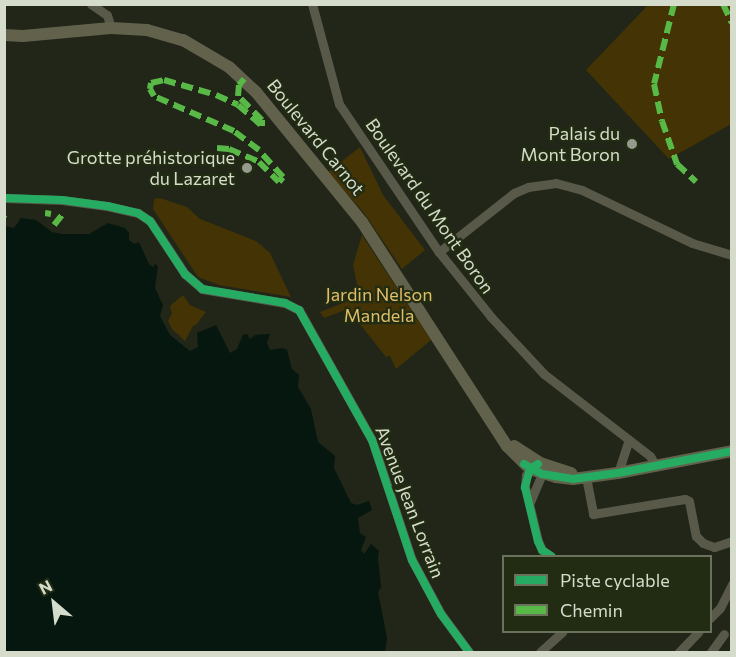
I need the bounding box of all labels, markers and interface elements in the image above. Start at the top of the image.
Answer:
street label: Boulevard Carnot [263,75,369,199]
street label: Boulevard du Mont Boron [361,114,499,298]
place label: Palais du Mont Boron [521,123,620,166]
marker: Palais du Mont Boron [625,137,639,151]
place label: Grotte préhistorique du Lazaret [67,147,235,190]
marker: Grotte préhistorique du Lazaret [240,161,254,175]
park label: Jardin Nelson Mandela [325,284,433,326]
street label: Avenue Jean Lorrain [371,423,449,581]
legend [502,555,712,633]
text: Piste cyclable [560,569,670,591]
north arrow [24,573,84,633]
text: N [36,575,55,598]
text: Chemin [560,599,623,621]

